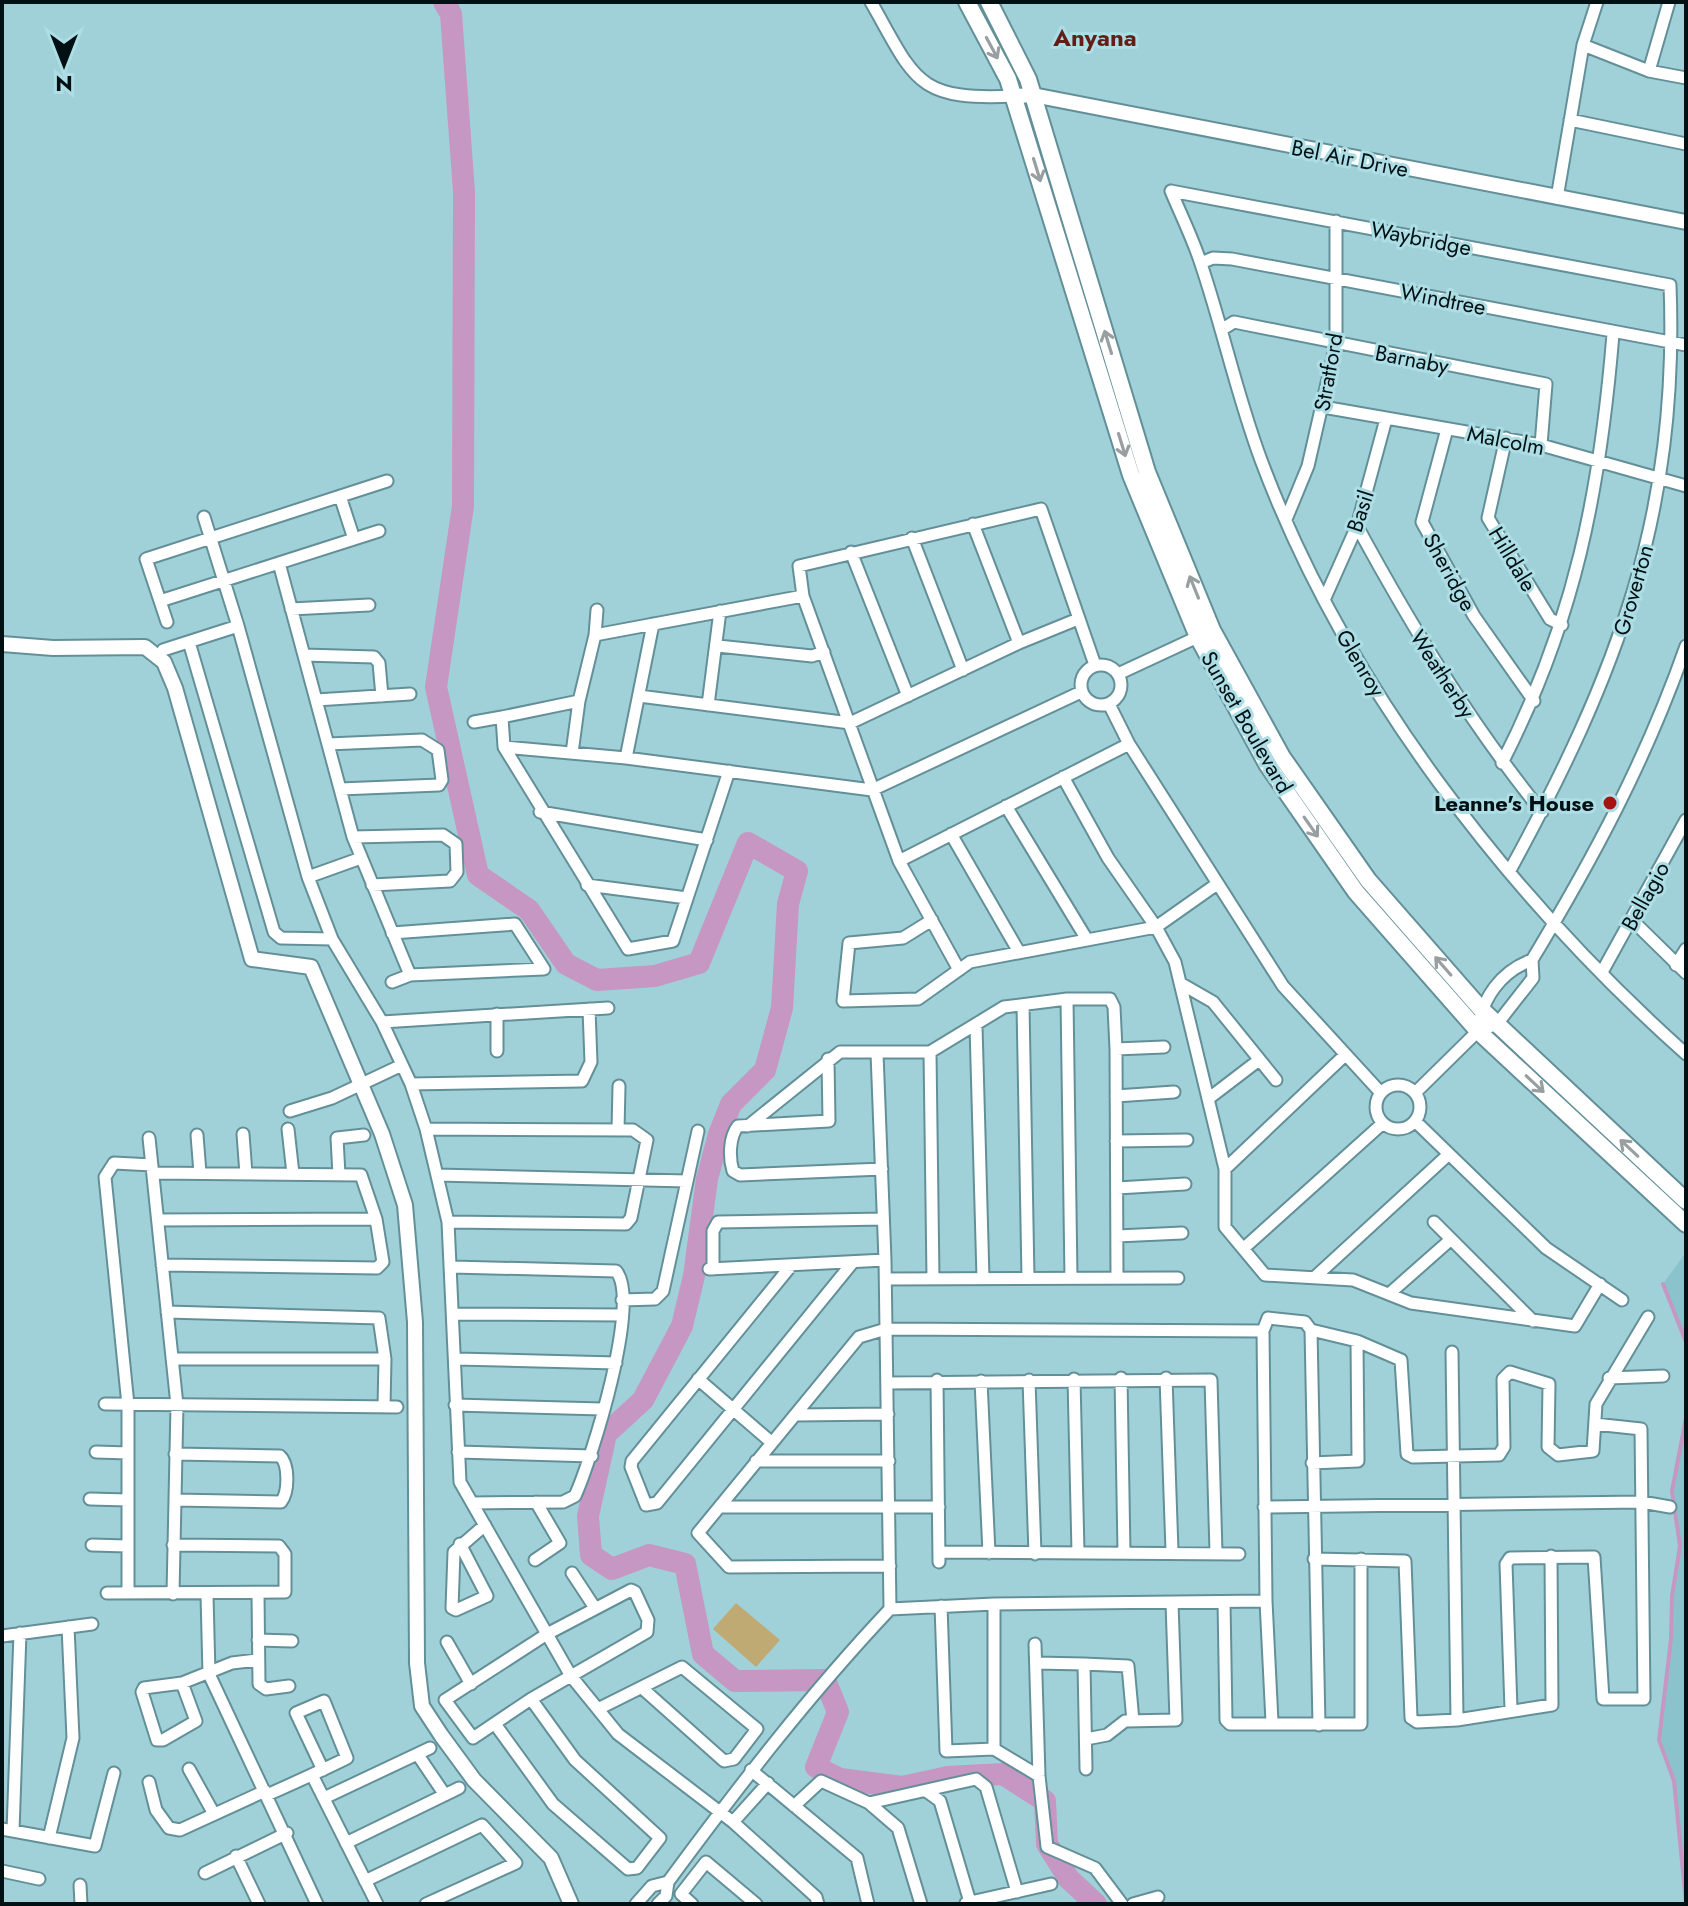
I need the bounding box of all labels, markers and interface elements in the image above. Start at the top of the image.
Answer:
district label: Anyana [1052,20,1137,55]
north arrow [24,24,104,104]
one-way arrow [985,36,1000,60]
text: N [55,68,73,100]
street label: Bel Air Drive [1289,131,1411,185]
one-way arrow [1030,157,1045,183]
street label: Waybridge [1368,213,1474,263]
street label: Windtree [1397,275,1489,323]
one-way arrow [1100,329,1115,355]
street label: Stratford [1305,330,1351,414]
street label: Barnaby [1372,336,1452,382]
street label: Malcolm [1465,417,1547,463]
one-way arrow [1115,432,1130,458]
street label: Basil [1338,486,1382,536]
street label: Hilldale [1481,520,1545,598]
street label: Sheridge [1415,527,1485,617]
street label: Groverton [1605,541,1661,639]
one-way arrow [1186,575,1200,600]
street label: Glenroy [1328,623,1394,703]
street label: Weatherby [1402,624,1484,725]
street label: Sunset Boulevard [1193,645,1301,799]
place label: Leanne's House [1434,787,1594,819]
marker: Leanne's House [1601,794,1619,812]
one-way arrow [1303,816,1319,838]
street label: Bellagio [1613,856,1677,936]
one-way arrow [1434,956,1452,977]
one-way arrow [1525,1075,1545,1094]
one-way arrow [1619,1138,1639,1157]

